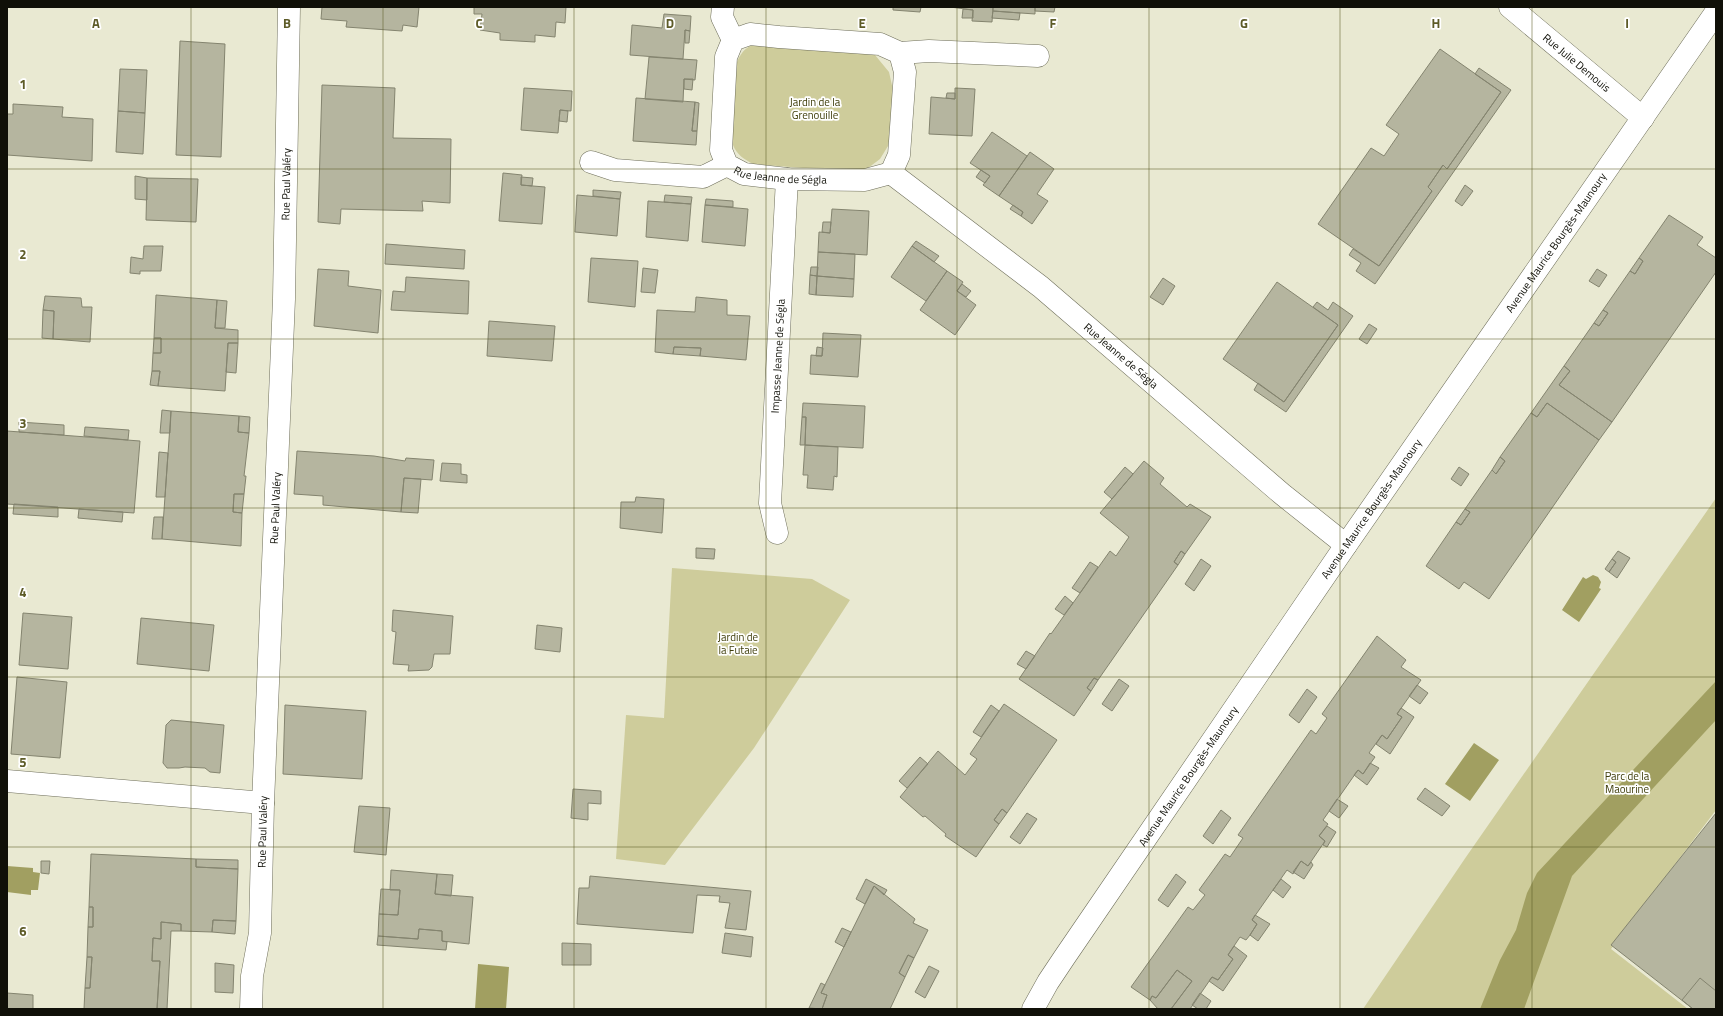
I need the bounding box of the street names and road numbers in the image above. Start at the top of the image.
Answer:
street label: Rue Julie Demouis [1540,30,1614,96]
street label: Rue Paul Valéry [277,147,295,220]
street label: Rue Jeanne de Ségla [731,162,827,188]
street label: Avenue Maurice Bourgès-Maunoury [1502,169,1611,316]
street label: Impasse Jeanne de Ségla [767,298,789,414]
street label: Rue Jeanne de Ségla [1080,319,1162,393]
street label: Avenue Maurice Bourgès-Maunoury [1317,435,1426,582]
street label: Rue Paul Valéry [266,471,285,544]
street label: Avenue Maurice Bourgès-Maunoury [1135,702,1242,850]
street label: Rue Paul Valéry [254,795,271,868]

